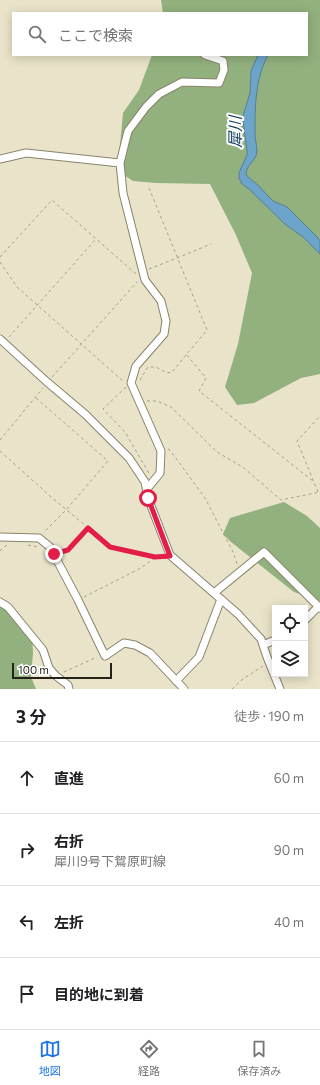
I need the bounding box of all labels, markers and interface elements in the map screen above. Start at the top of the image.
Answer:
search box [12,12,308,56]
icon: search [26,23,48,45]
text: ここで検索 [58,26,133,44]
water label: 犀川 [225,114,244,148]
route start [139,489,157,507]
route end [45,545,63,563]
map controls [272,605,308,677]
button: locate [272,605,308,641]
button: layers [272,641,308,677]
scale bar [12,661,112,680]
text: 100 m [18,663,49,676]
text: 3 分 [16,706,46,727]
text: 徒歩 · 190 m [234,708,304,724]
icon: ahead [16,767,38,789]
text: 直進 [54,769,84,787]
text: 60 m [274,770,304,786]
text: 右折 [54,832,84,850]
icon: right [16,839,38,861]
text: 90 m [274,842,304,858]
text: 犀川9号下鴛原町線 [54,853,166,869]
icon: left [16,911,38,933]
text: 左折 [54,913,84,931]
text: 40 m [274,914,304,930]
icon: arrive [16,983,38,1005]
text: 目的地に到着 [54,985,144,1003]
tab: 地図 [39,1038,61,1078]
tab: 経路 [138,1038,160,1078]
tab: 保存済み [237,1038,281,1078]

